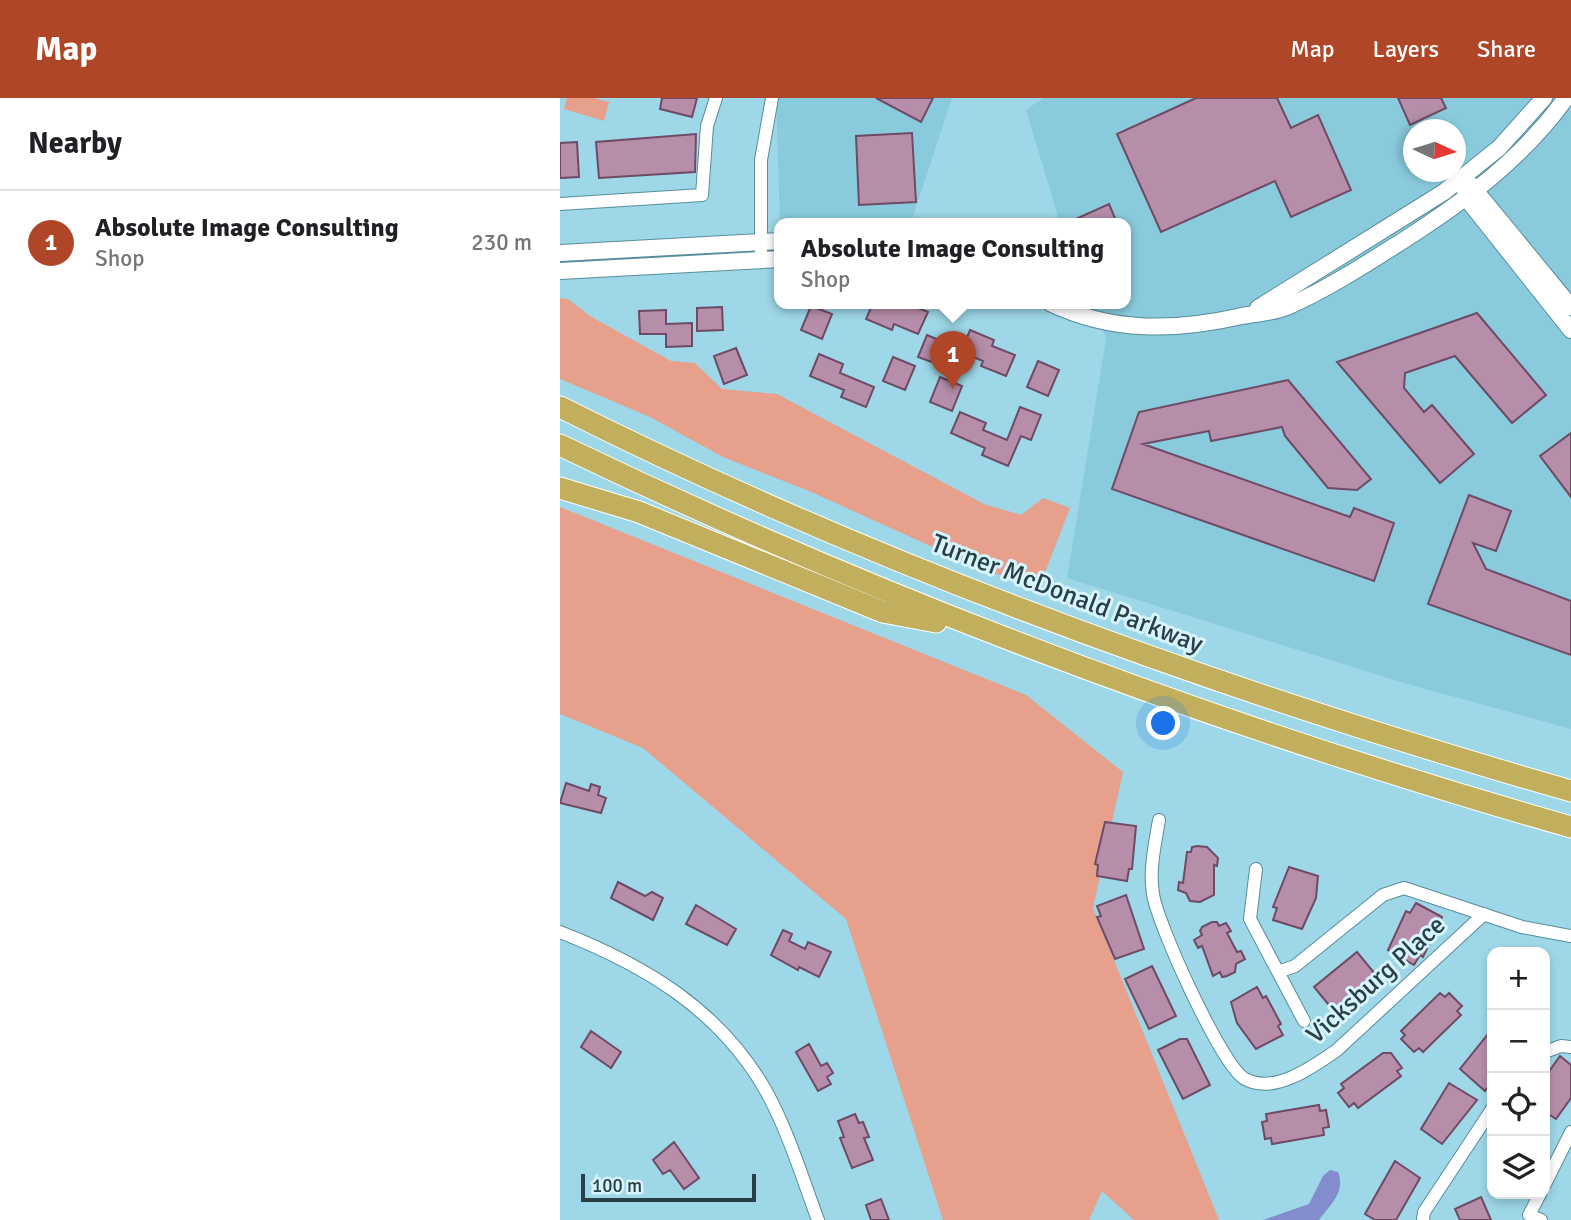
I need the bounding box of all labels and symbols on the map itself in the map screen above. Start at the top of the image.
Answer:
north arrow [1403,119,1466,182]
pin: 1 [930,331,976,389]
street label: Turner McDonald Parkway [927,527,1207,661]
your location [1146,706,1180,740]
street label: Vicksburg Place [1300,909,1452,1051]
scale bar [581,1171,756,1203]

